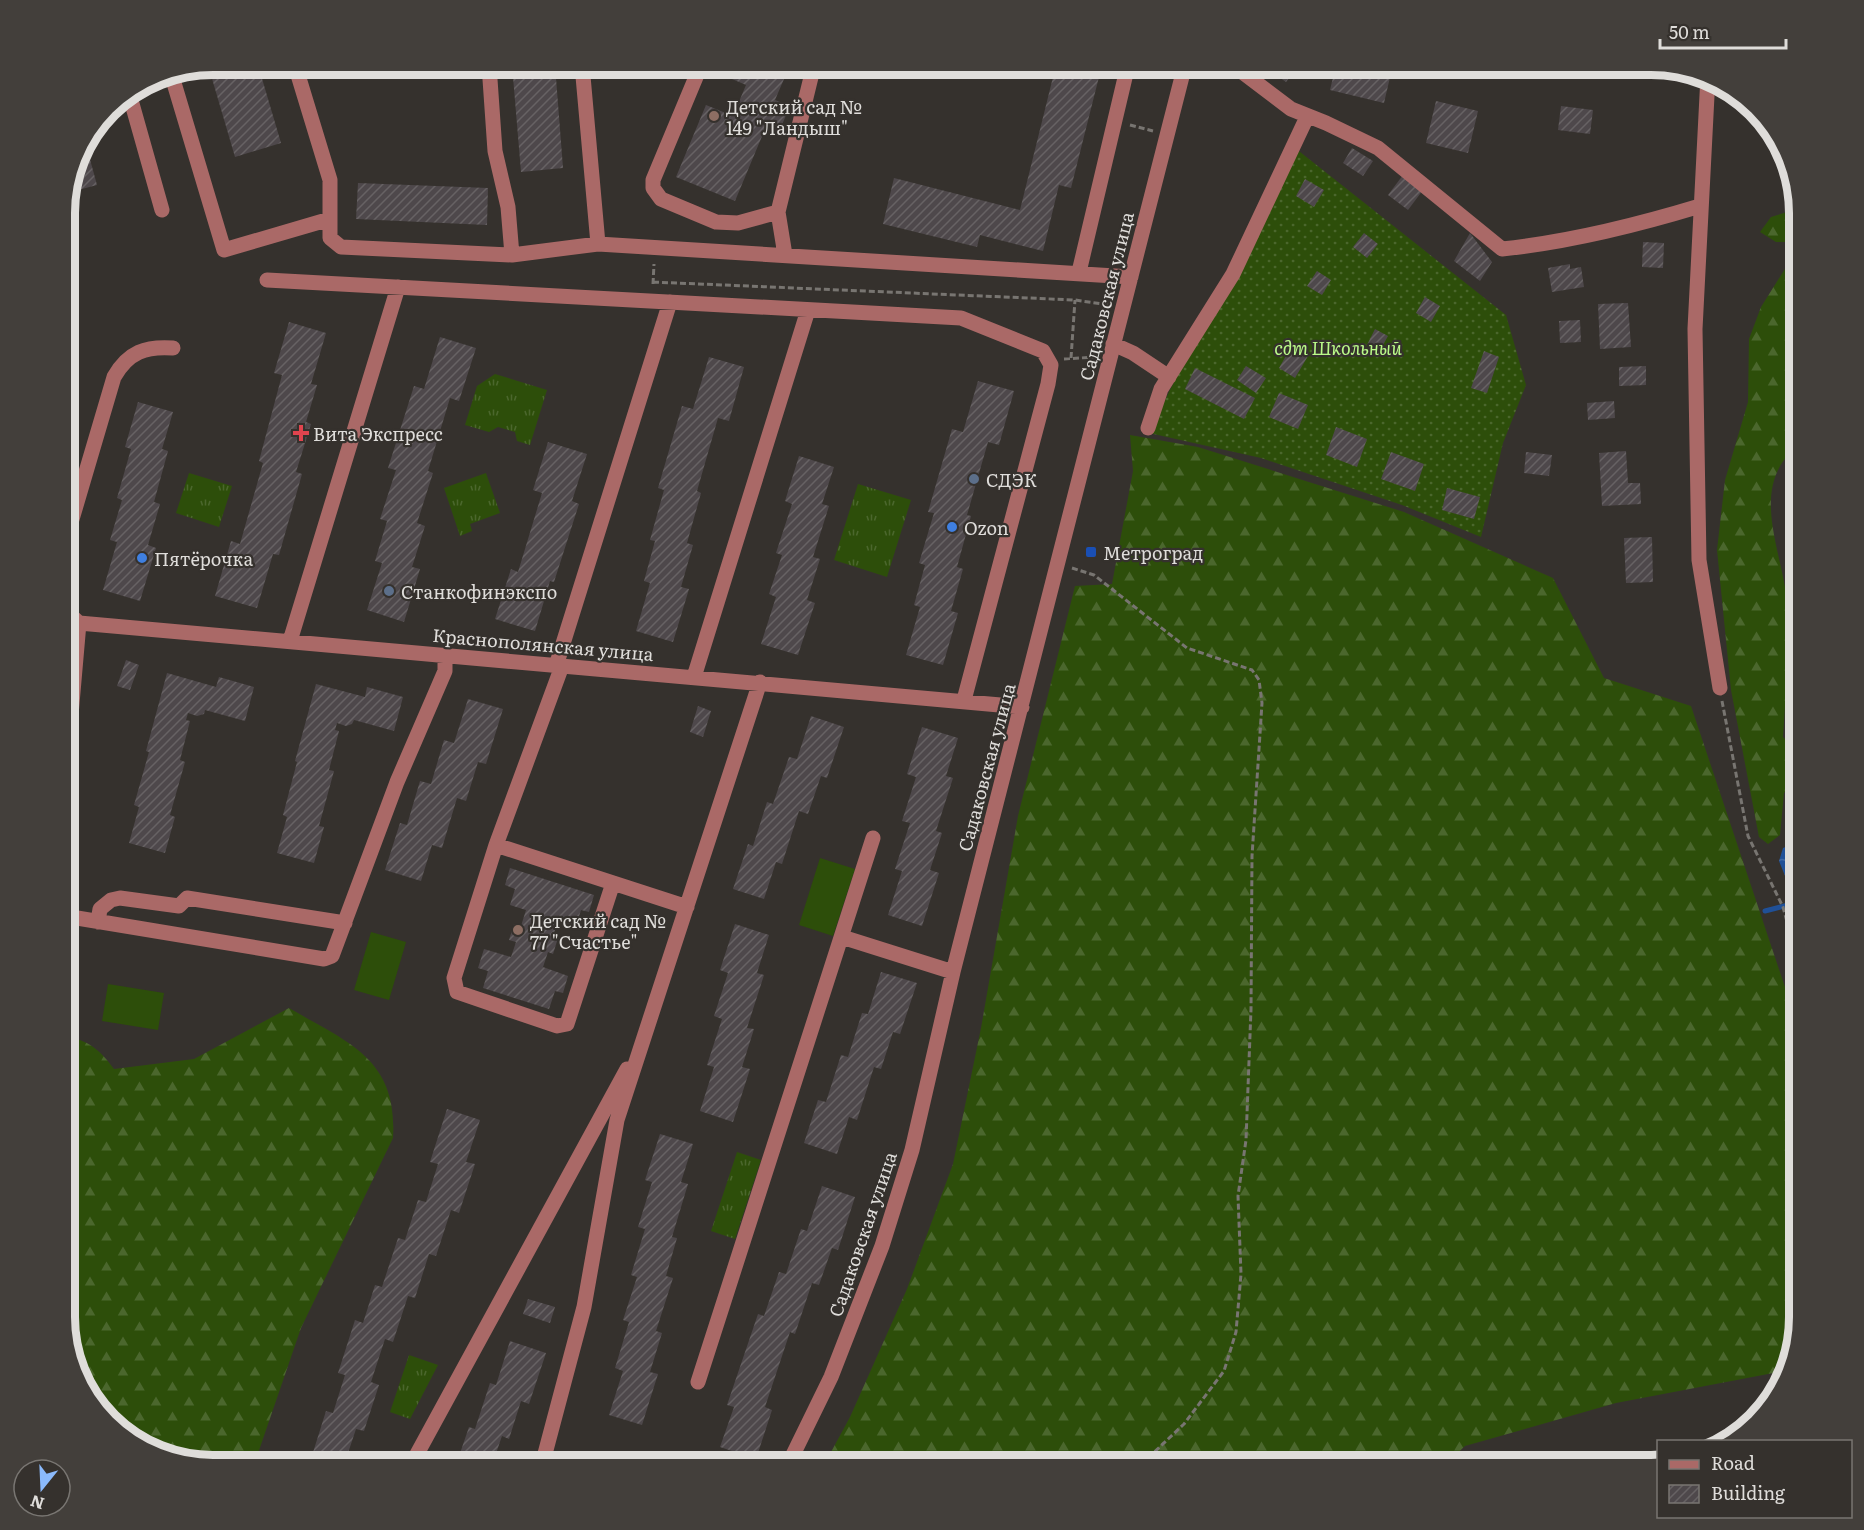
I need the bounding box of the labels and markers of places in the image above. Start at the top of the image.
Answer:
place label: Детский сад № 149 "Ландыш" [726,93,862,141]
marker: Детский сад № 149 "Ландыш" [707,109,721,123]
place label: Вита Экспресс [313,420,443,447]
marker: Вита Экспресс [294,426,308,440]
place label: СДЭК [986,466,1037,493]
marker: СДЭК [967,472,981,486]
place label: Ozon [964,514,1009,541]
marker: Ozon [945,520,959,534]
place label: Метроград [1103,539,1203,566]
place label: Пятёрочка [154,545,253,572]
marker: Метроград [1084,545,1098,559]
marker: Пятёрочка [135,551,149,565]
place label: Станкофинэкспо [401,578,557,605]
marker: Станкофинэкспо [382,584,396,598]
place label: Детский сад № 77 "Счастье" [530,907,666,955]
marker: Детский сад № 77 "Счастье" [511,923,525,937]

